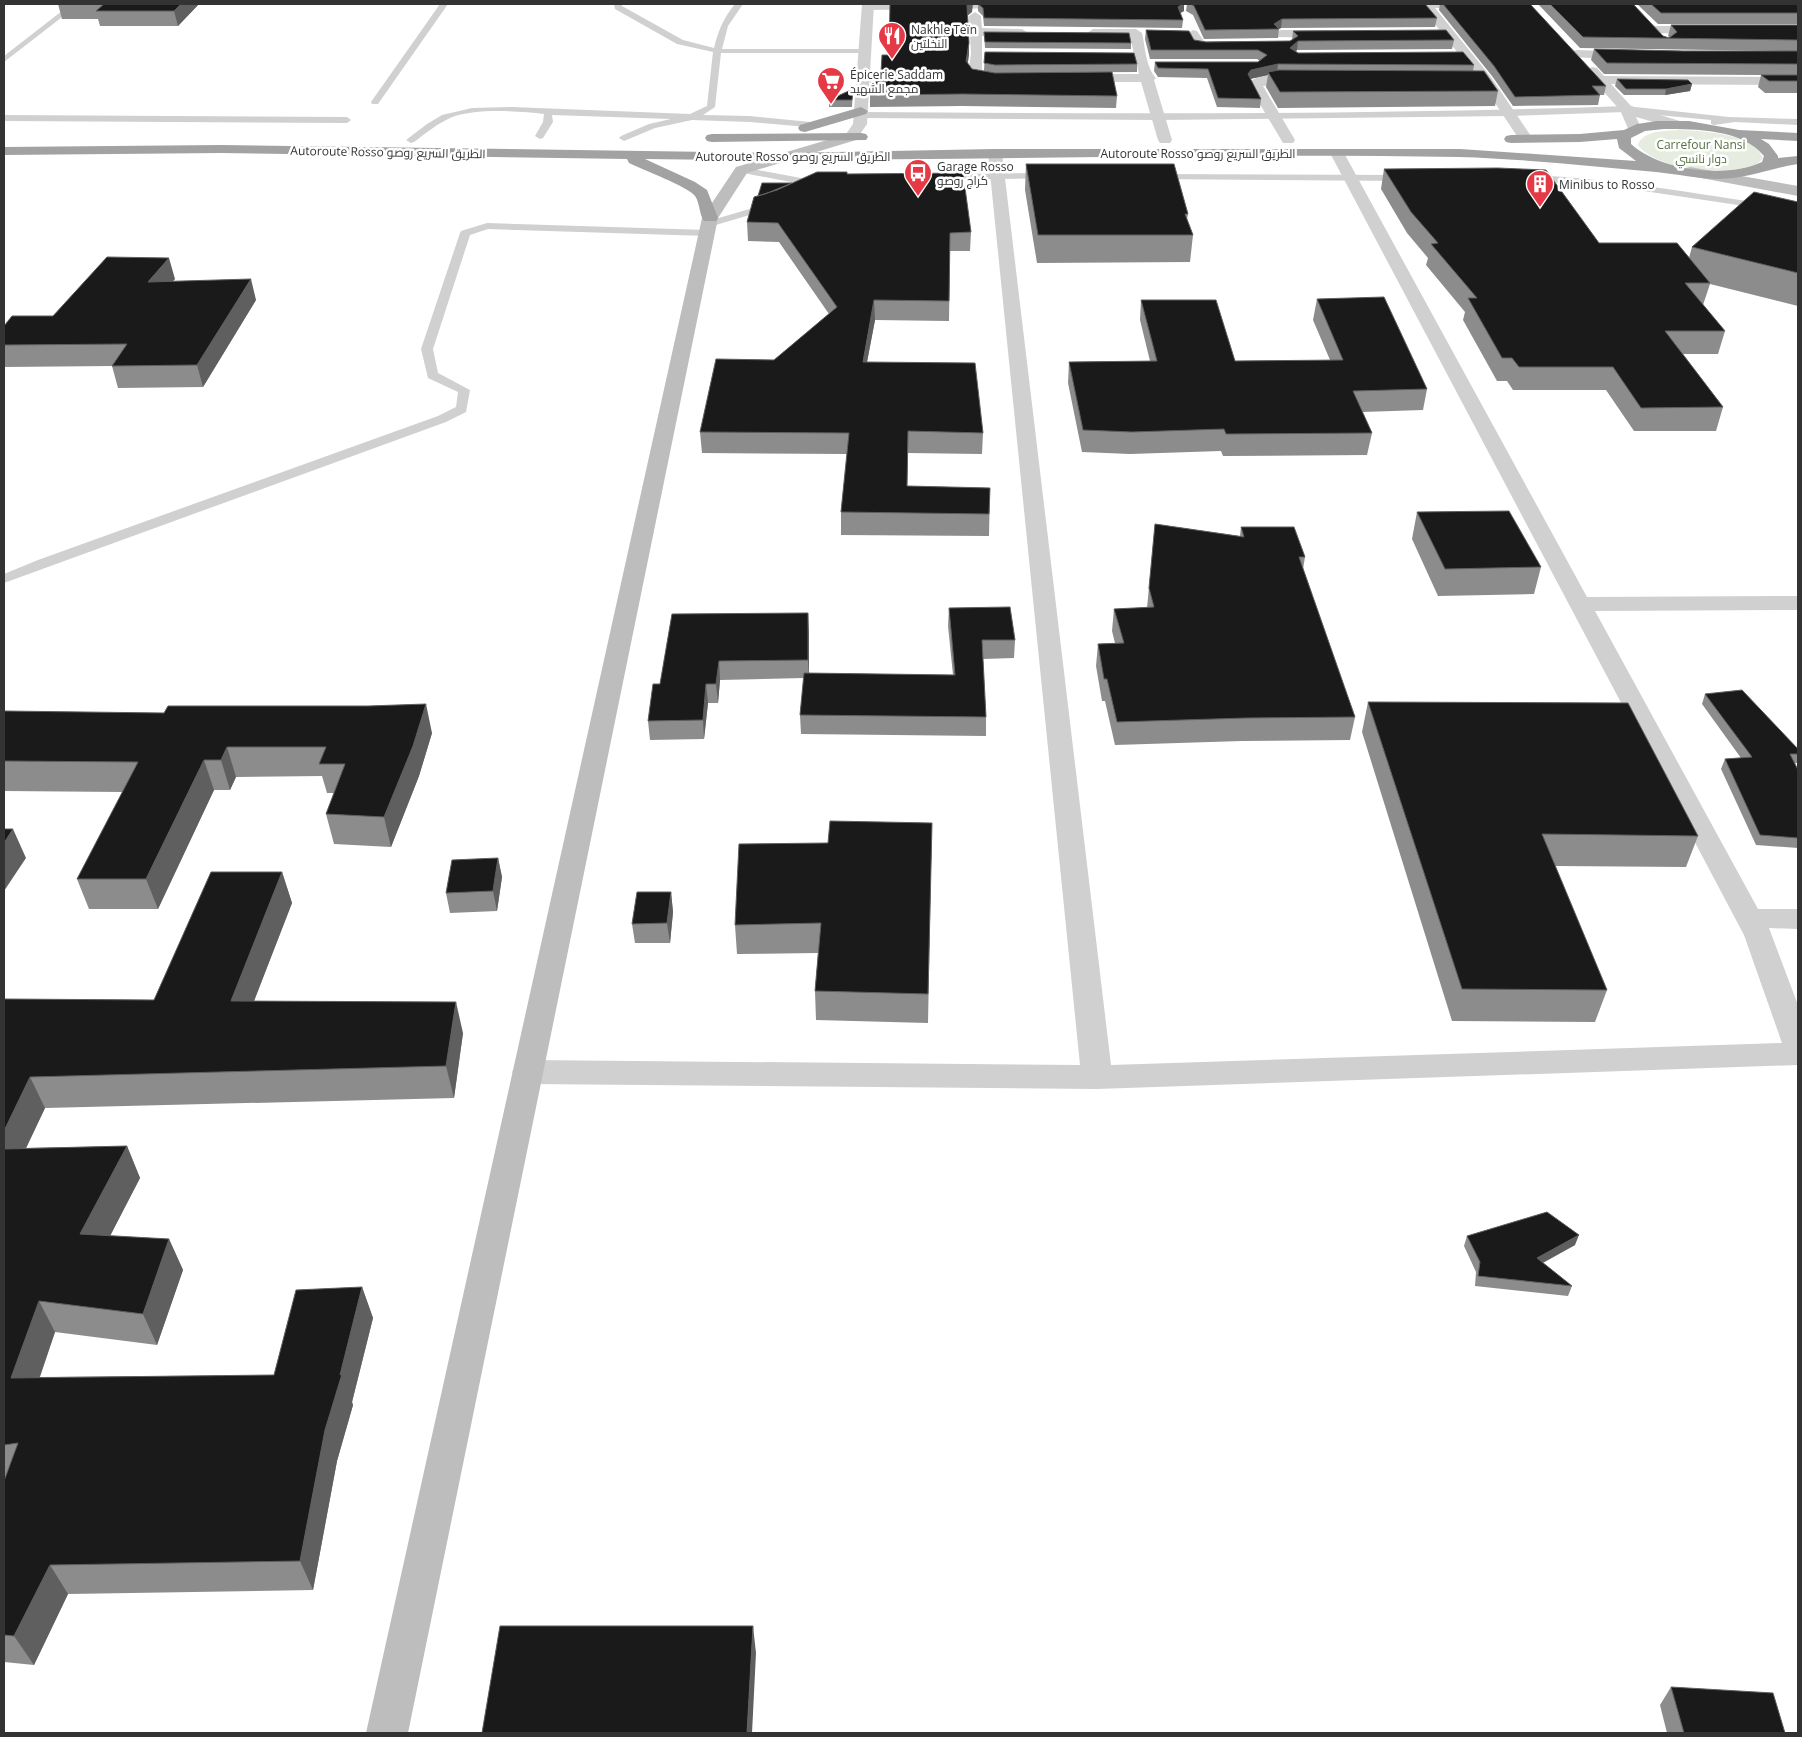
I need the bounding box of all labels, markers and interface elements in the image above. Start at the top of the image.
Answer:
restaurant icon: Nakhle Teïn النخلتين [877,21,907,60]
place label: Nakhle Teïn النخلتين [911,21,977,52]
supermarket icon: Épicerie Saddam مجمع الشهيد [816,66,846,105]
place label: Épicerie Saddam مجمع الشهيد [850,66,943,97]
park label: Carrefour Nansi دوار نانسي [1656,136,1746,169]
street label: Autoroute Rosso الطريق السريع روصو [290,142,486,162]
street label: Autoroute Rosso الطريق السريع روصو [1100,145,1296,162]
street label: Autoroute Rosso الطريق السريع روصو [695,148,891,165]
bus stop icon: Garage Rosso كراج روصو [903,158,933,197]
place label: Garage Rosso كراج روصو [937,158,1014,189]
building icon: Minibus to Rosso [1525,169,1555,208]
place label: Minibus to Rosso [1559,176,1655,193]

